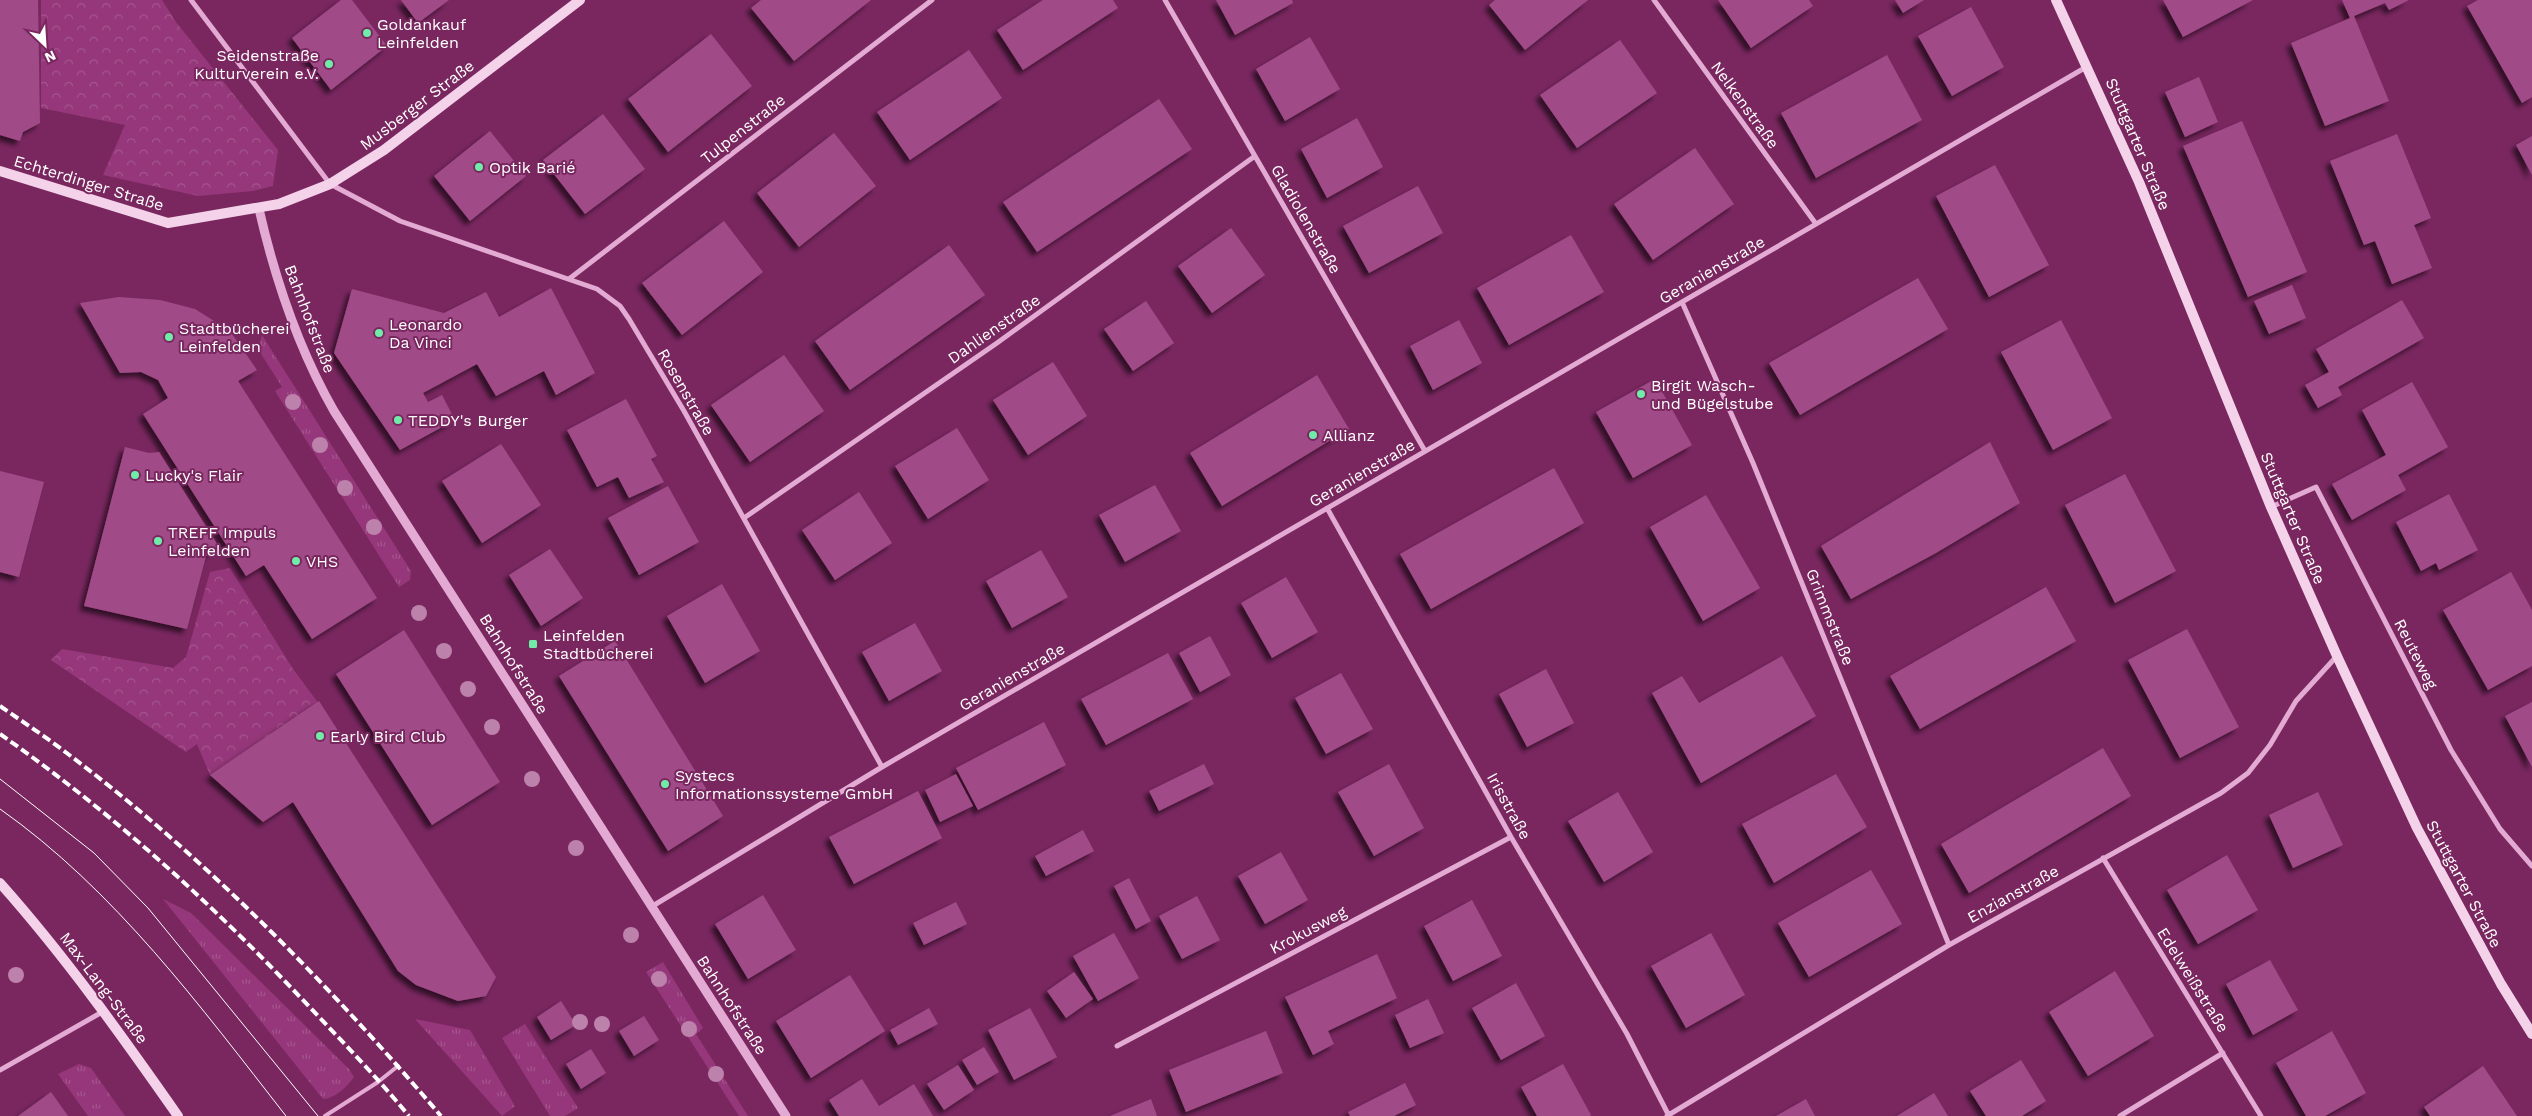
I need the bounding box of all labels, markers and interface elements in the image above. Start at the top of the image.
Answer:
place label: Goldankauf Leinfelden [377,15,467,52]
north arrow [20,20,70,70]
marker: Goldankauf Leinfelden [361,27,373,39]
place label: Seidenstraße Kulturverein e.V. [194,46,319,83]
text: N [42,47,59,66]
street label: Musberger Straße [356,56,478,154]
marker: Seidenstraße Kulturverein e.V. [323,58,335,70]
street label: Nelkenstraße [1707,58,1783,152]
street label: Stuttgarter Straße [2102,75,2174,213]
street label: Tulpenstraße [697,90,789,168]
street label: Echterdinger Straße [12,151,166,215]
place label: Optik Barié [489,158,575,177]
marker: Optik Barié [473,161,485,173]
street label: Gladiolenstraße [1267,161,1345,277]
street label: Geranienstraße [1656,232,1768,308]
street label: Bahnhofstraße [281,262,339,376]
street label: Dahlienstraße [944,290,1044,368]
place label: Leonardo Da Vinci [389,315,462,352]
place label: Stadtbücherei Leinfelden [179,319,290,356]
marker: Leonardo Da Vinci [373,327,385,339]
marker: Stadtbücherei Leinfelden [163,331,175,343]
street label: Rosenstraße [653,345,719,439]
place label: Birgit Wasch- und Bügelstube [1651,376,1774,413]
marker: Birgit Wasch- und Bügelstube [1635,388,1647,400]
place label: TEDDY's Burger [408,411,528,430]
marker: TEDDY's Burger [392,414,404,426]
place label: Allianz [1323,426,1375,445]
marker: Allianz [1307,429,1319,441]
street label: Geranienstraße [1306,435,1418,511]
street label: Stuttgarter Straße [2257,449,2329,587]
place label: Lucky's Flair [145,466,243,485]
marker: Lucky's Flair [129,469,141,481]
place label: TREFF Impuls Leinfelden [168,523,276,560]
marker: TREFF Impuls Leinfelden [152,535,164,547]
place label: VHS [306,552,338,571]
marker: VHS [290,555,302,567]
street label: Grimmstraße [1802,566,1858,668]
street label: Bahnhofstraße [476,610,552,718]
street label: Reuteweg [2390,616,2442,693]
place label: Leinfelden Stadtbücherei [543,626,654,663]
marker: Leinfelden Stadtbücherei [527,638,539,650]
street label: Geranienstraße [956,639,1068,715]
place label: Early Bird Club [330,727,446,746]
marker: Early Bird Club [314,730,326,742]
place label: Systecs Informationssysteme GmbH [675,766,893,803]
street label: Irisstraße [1483,769,1535,843]
marker: Systecs Informationssysteme GmbH [659,778,671,790]
street label: Stuttgarter Straße [2422,817,2506,951]
street label: Enzianstraße [1964,861,2062,927]
street label: Krokusweg [1266,902,1350,958]
street label: Edelweißstraße [2153,924,2233,1036]
street label: Max-Lang-Straße [56,928,152,1048]
street label: Bahnhofstraße [693,952,771,1058]

